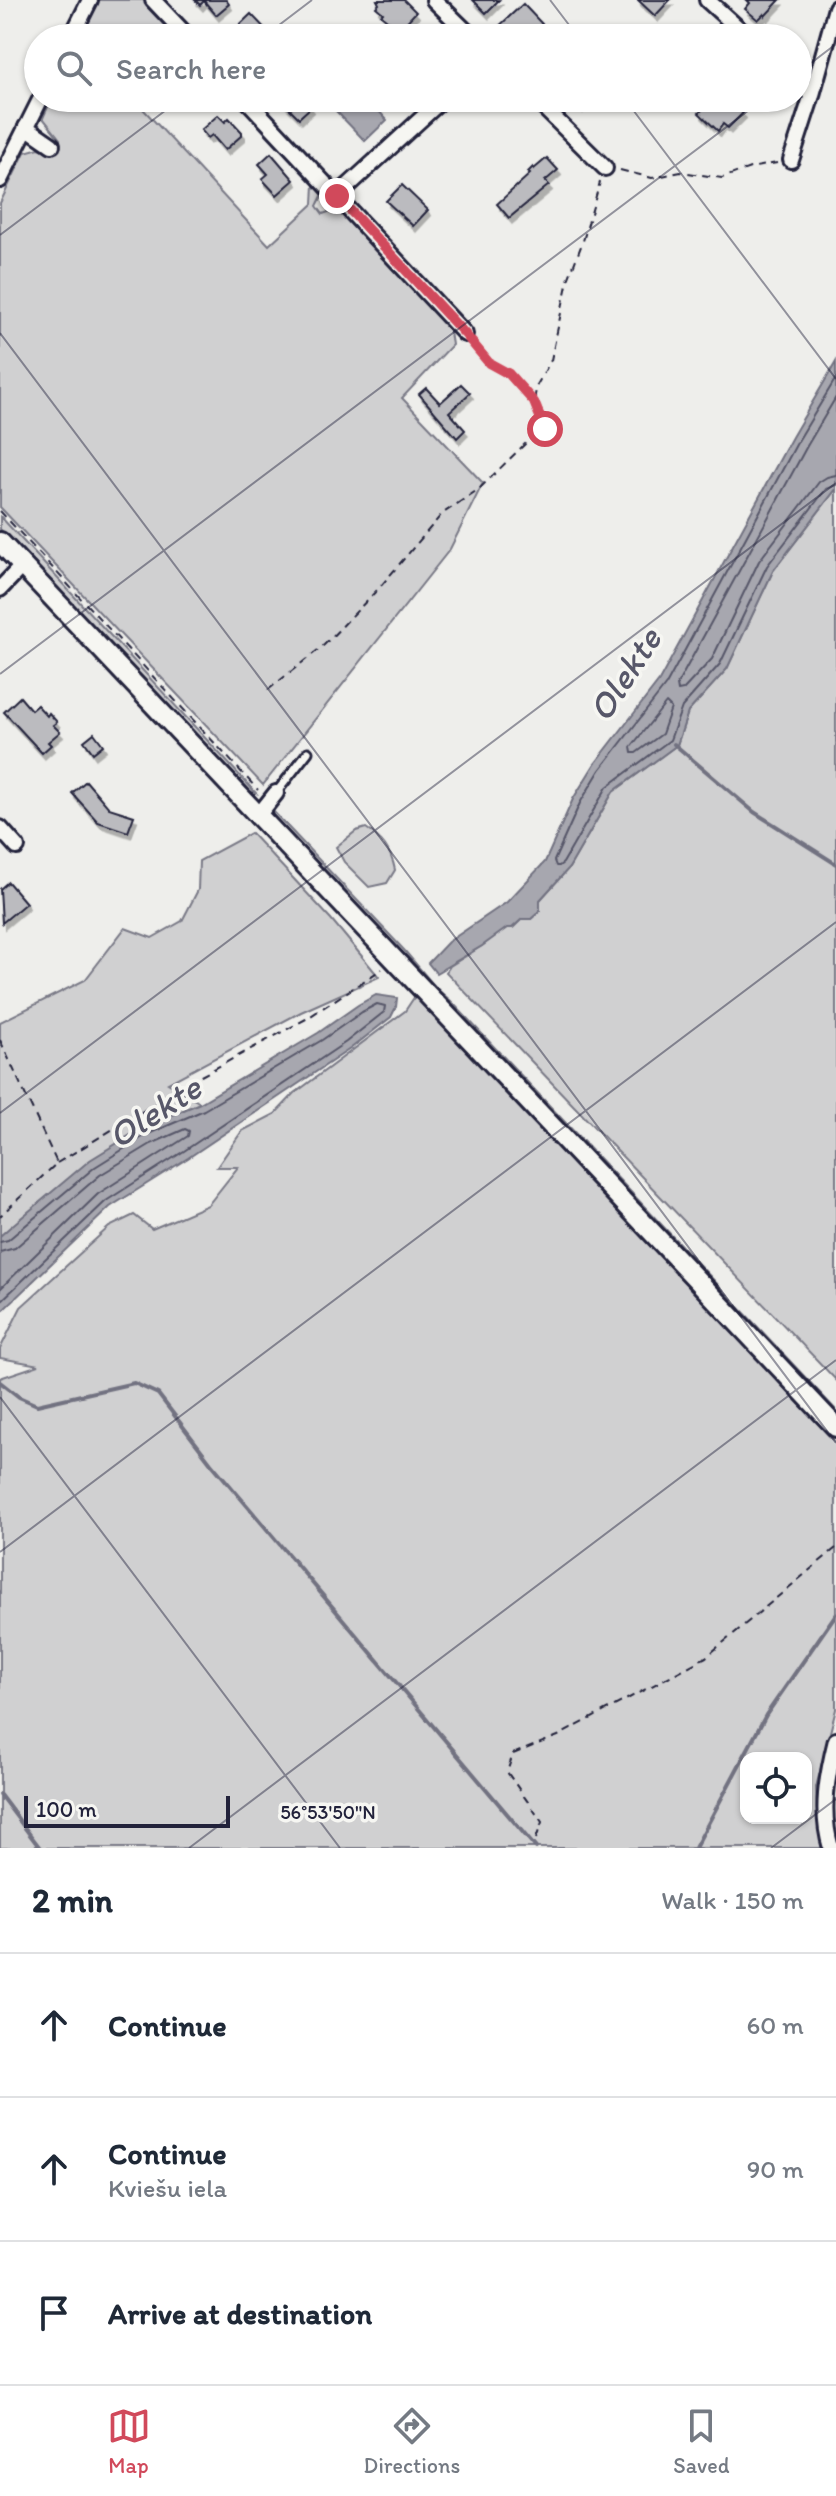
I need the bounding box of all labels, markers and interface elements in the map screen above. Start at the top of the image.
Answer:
search box [24,24,812,112]
icon: search [52,46,96,90]
text: Search here [116,50,266,87]
route end [319,178,355,214]
route start [527,411,563,447]
water label: Olekte [578,618,671,729]
water label: Olekte [100,1064,211,1157]
map controls [740,1752,812,1824]
button: locate [740,1752,812,1824]
scale bar [24,1792,230,1828]
text: 100 m [36,1796,97,1823]
text: 56°53'50"N [280,1800,376,1824]
text: 2 min [32,1880,113,1921]
text: Walk · 150 m [661,1884,804,1916]
icon: ahead [32,2003,76,2047]
text: Continue [108,2007,227,2044]
text: 60 m [747,2009,804,2041]
text: Continue [108,2135,227,2172]
icon: ahead [32,2147,76,2191]
text: 90 m [747,2153,804,2185]
text: Kviešu iela [108,2172,227,2204]
icon: arrive [32,2291,76,2335]
text: Arrive at destination [108,2295,372,2332]
tab: Map [107,2404,151,2479]
tab: Directions [364,2404,460,2479]
tab: Saved [673,2404,729,2479]

